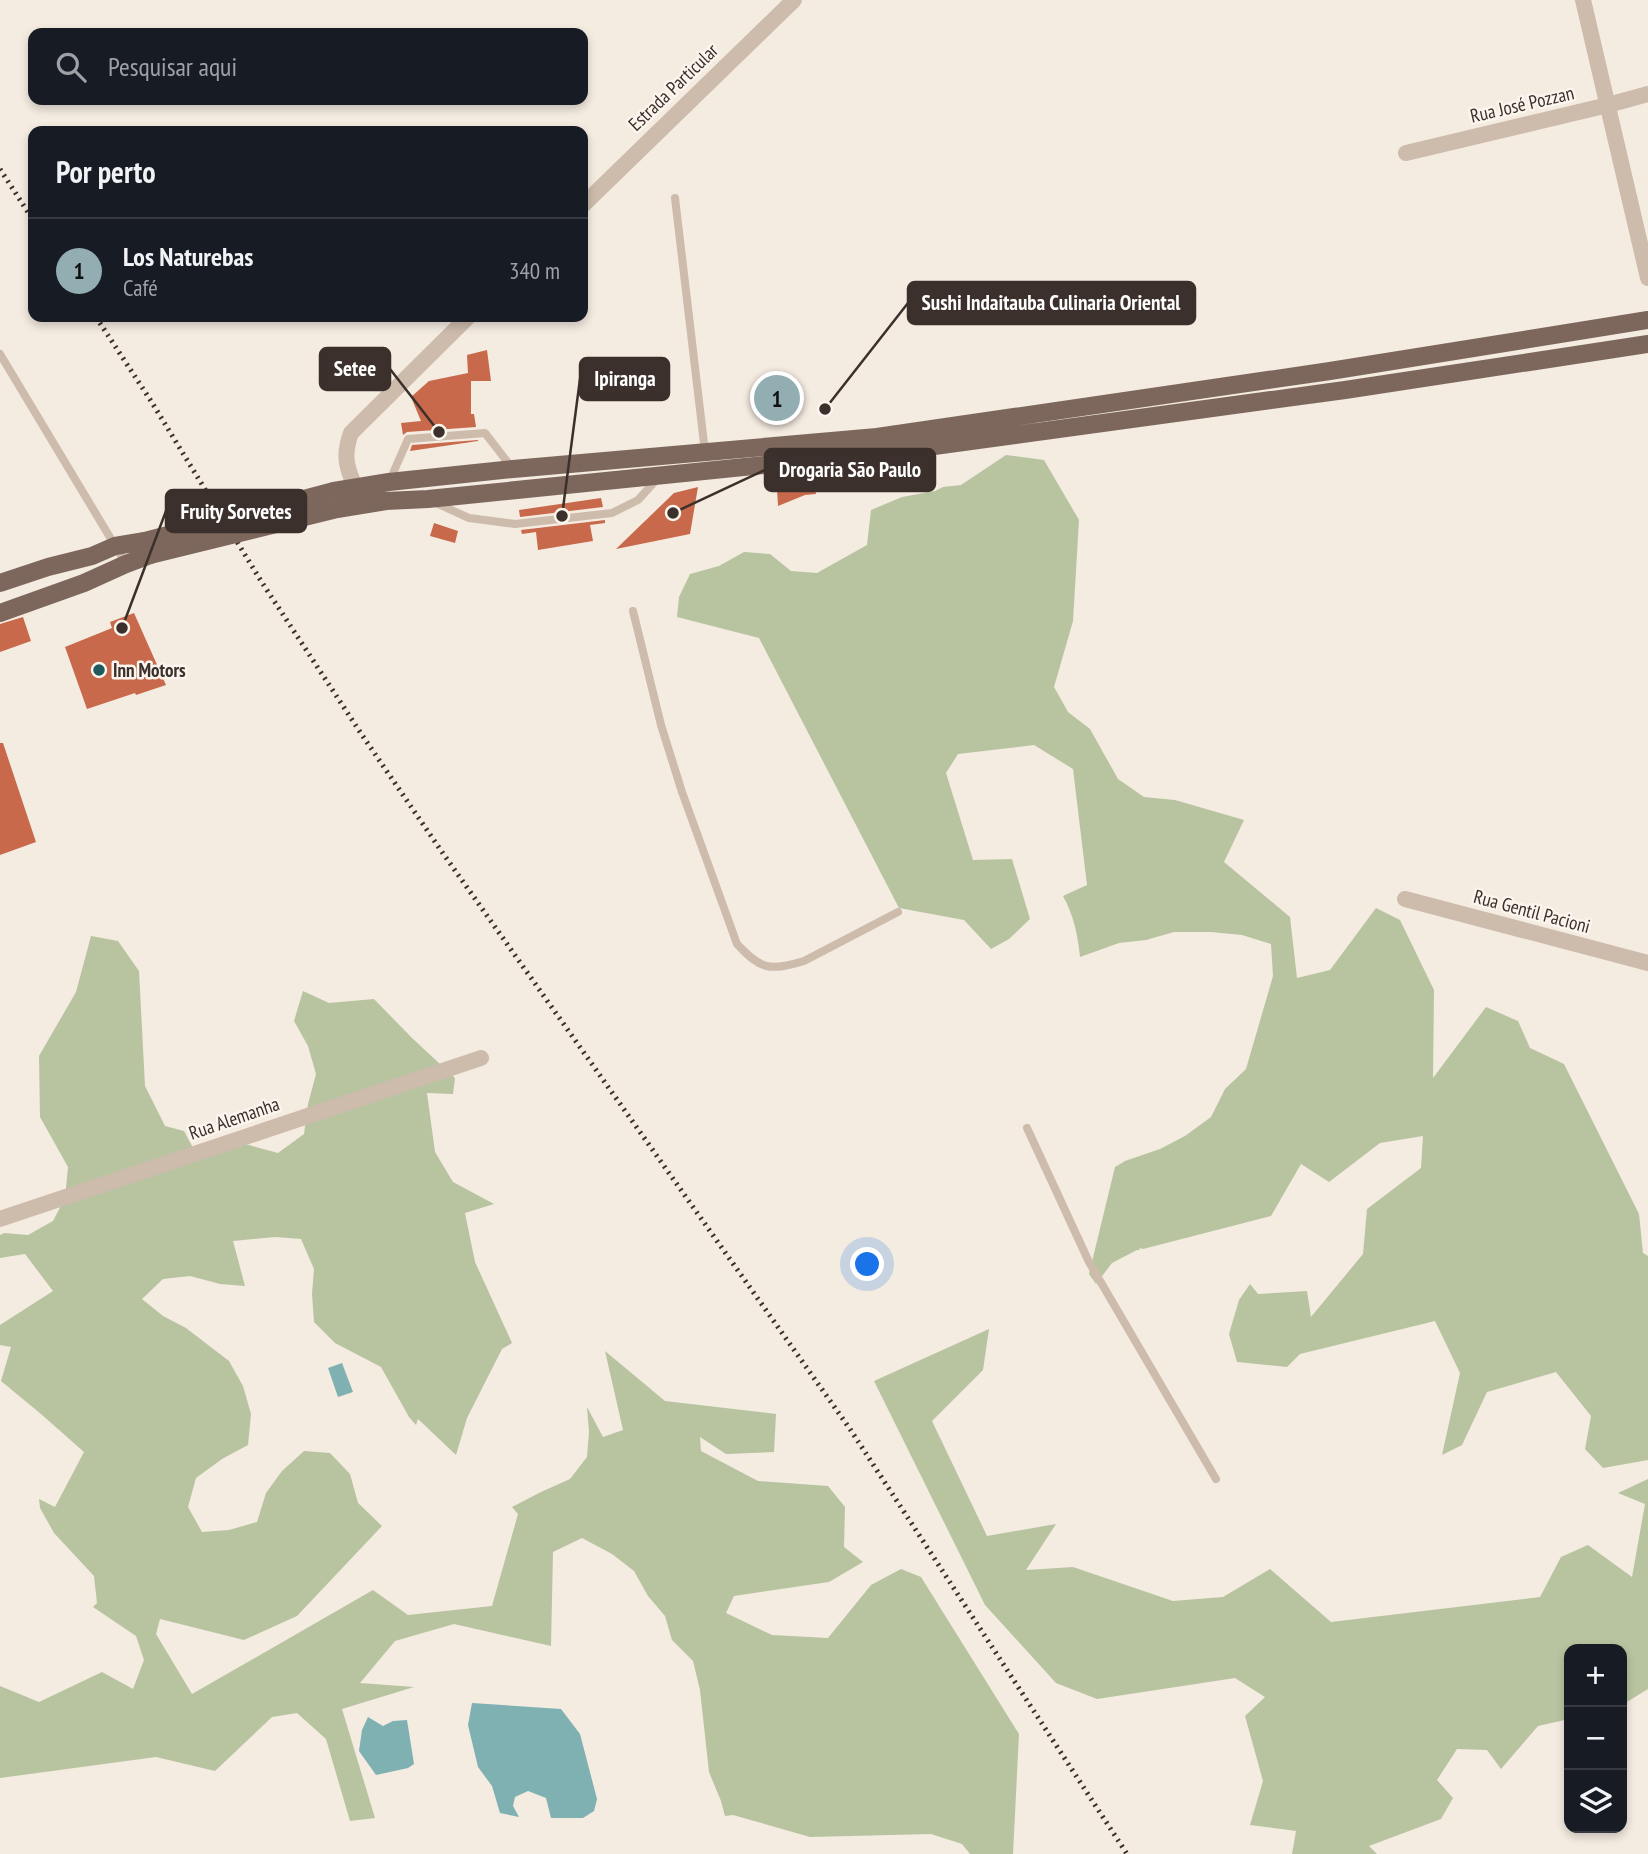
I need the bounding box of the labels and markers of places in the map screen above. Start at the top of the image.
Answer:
callout: Sushi Indaitauba Culinaria Oriental [908,282,1195,324]
callout: Setee [320,348,390,390]
callout: Ipiranga [580,358,669,400]
pin: 1 [754,372,800,424]
callout: Drogaria São Paulo [765,449,935,491]
callout: Fruity Sorvetes [166,490,306,532]
place label: Inn Motors [113,658,186,682]
marker: Inn Motors [91,662,107,678]

